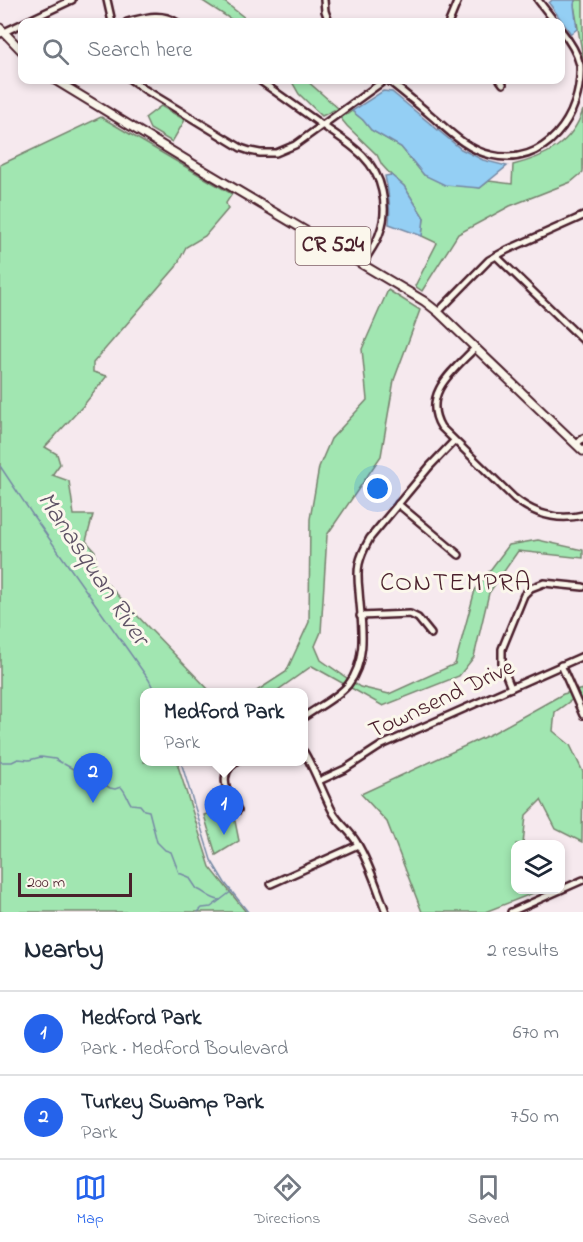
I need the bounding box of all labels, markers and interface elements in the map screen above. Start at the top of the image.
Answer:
search box [18,18,565,84]
icon: search [39,35,72,68]
text: Search here [87,35,192,67]
road number: CR 524 [296,227,370,265]
your location [363,474,392,503]
water label: Manasquan River [26,484,159,656]
district label: CONTEMPRA [380,565,532,603]
street label: Townsend Drive [363,651,521,749]
popup [140,688,308,766]
text: Medford Park [164,697,284,729]
text: Park [164,729,200,758]
pin: 2 [74,754,112,803]
pin: 1 [204,786,244,835]
map controls [511,840,565,894]
button: layers [511,840,565,894]
scale bar [18,870,132,898]
text: 200 m [27,871,65,895]
text: Nearby [24,932,103,970]
text: 2 results [487,937,559,966]
text: Medford Park [81,1003,201,1035]
text: 1 [40,1019,47,1048]
text: 670 m [513,1019,559,1048]
text: Park · Medford Boulevard [81,1035,288,1064]
text: Turkey Swamp Park [81,1087,264,1119]
text: 2 [39,1103,48,1132]
text: 750 m [510,1103,559,1132]
text: Park [81,1119,117,1148]
tab: Map [74,1171,107,1231]
tab: Directions [254,1171,320,1231]
tab: Saved [468,1171,509,1231]

